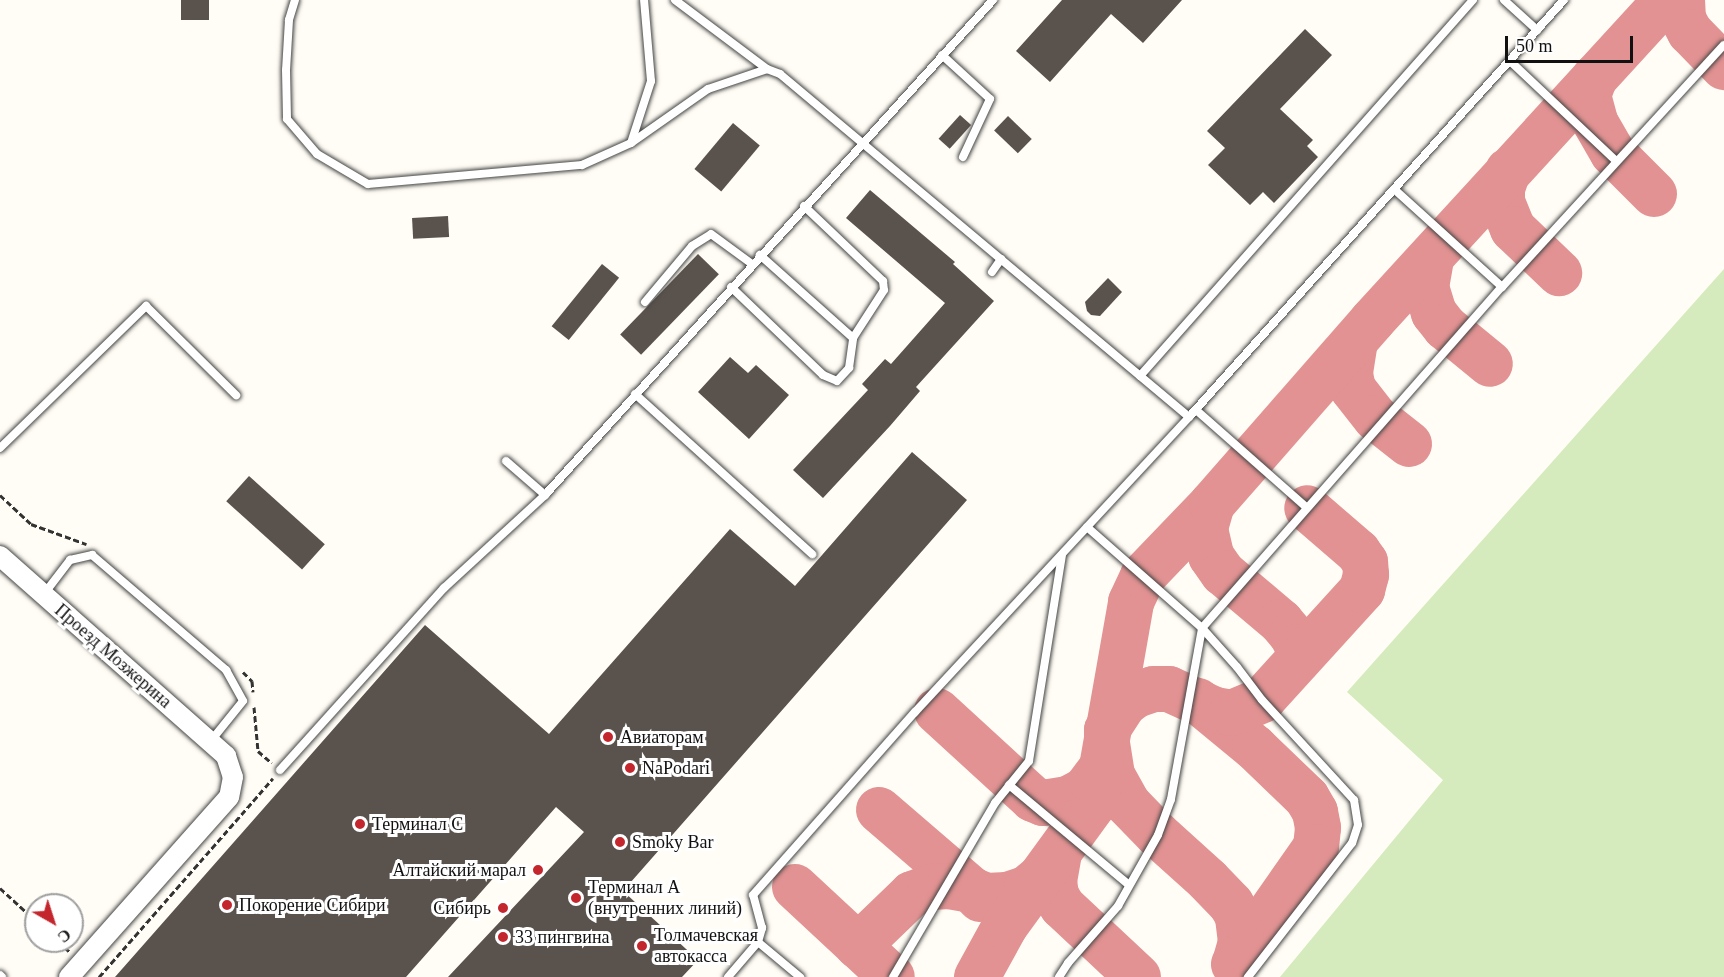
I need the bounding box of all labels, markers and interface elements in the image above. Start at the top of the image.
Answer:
scale bar [1508,24,1636,62]
text: 50 m [1516,36,1553,56]
street label: Проезд Мозжерина [50,599,176,713]
place label: Авиаторам [620,726,704,748]
marker: Авиаторам [601,730,615,744]
place label: NaPodari [642,757,710,779]
marker: NaPodari [623,761,637,775]
place label: Терминал С [372,813,463,835]
marker: Терминал С [353,817,367,831]
place label: Smoky Bar [632,831,714,853]
marker: Smoky Bar [613,835,627,849]
place label: Алтайский марал [392,859,526,881]
marker: Алтайский марал [531,863,545,877]
place label: Терминал А (внутренних линий) [588,877,742,920]
marker: Терминал А (внутренних линий) [569,891,583,905]
north arrow [24,893,84,953]
place label: Покорение Сибири [239,894,386,916]
place label: Сибирь [433,897,491,919]
marker: Покорение Сибири [220,898,234,912]
marker: Сибирь [496,901,510,915]
place label: Толмачевская автокасса [654,925,758,968]
text: С [55,926,74,946]
place label: 33 пингвина [515,926,610,948]
marker: 33 пингвина [496,930,510,944]
marker: Толмачевская автокасса [635,939,649,953]

